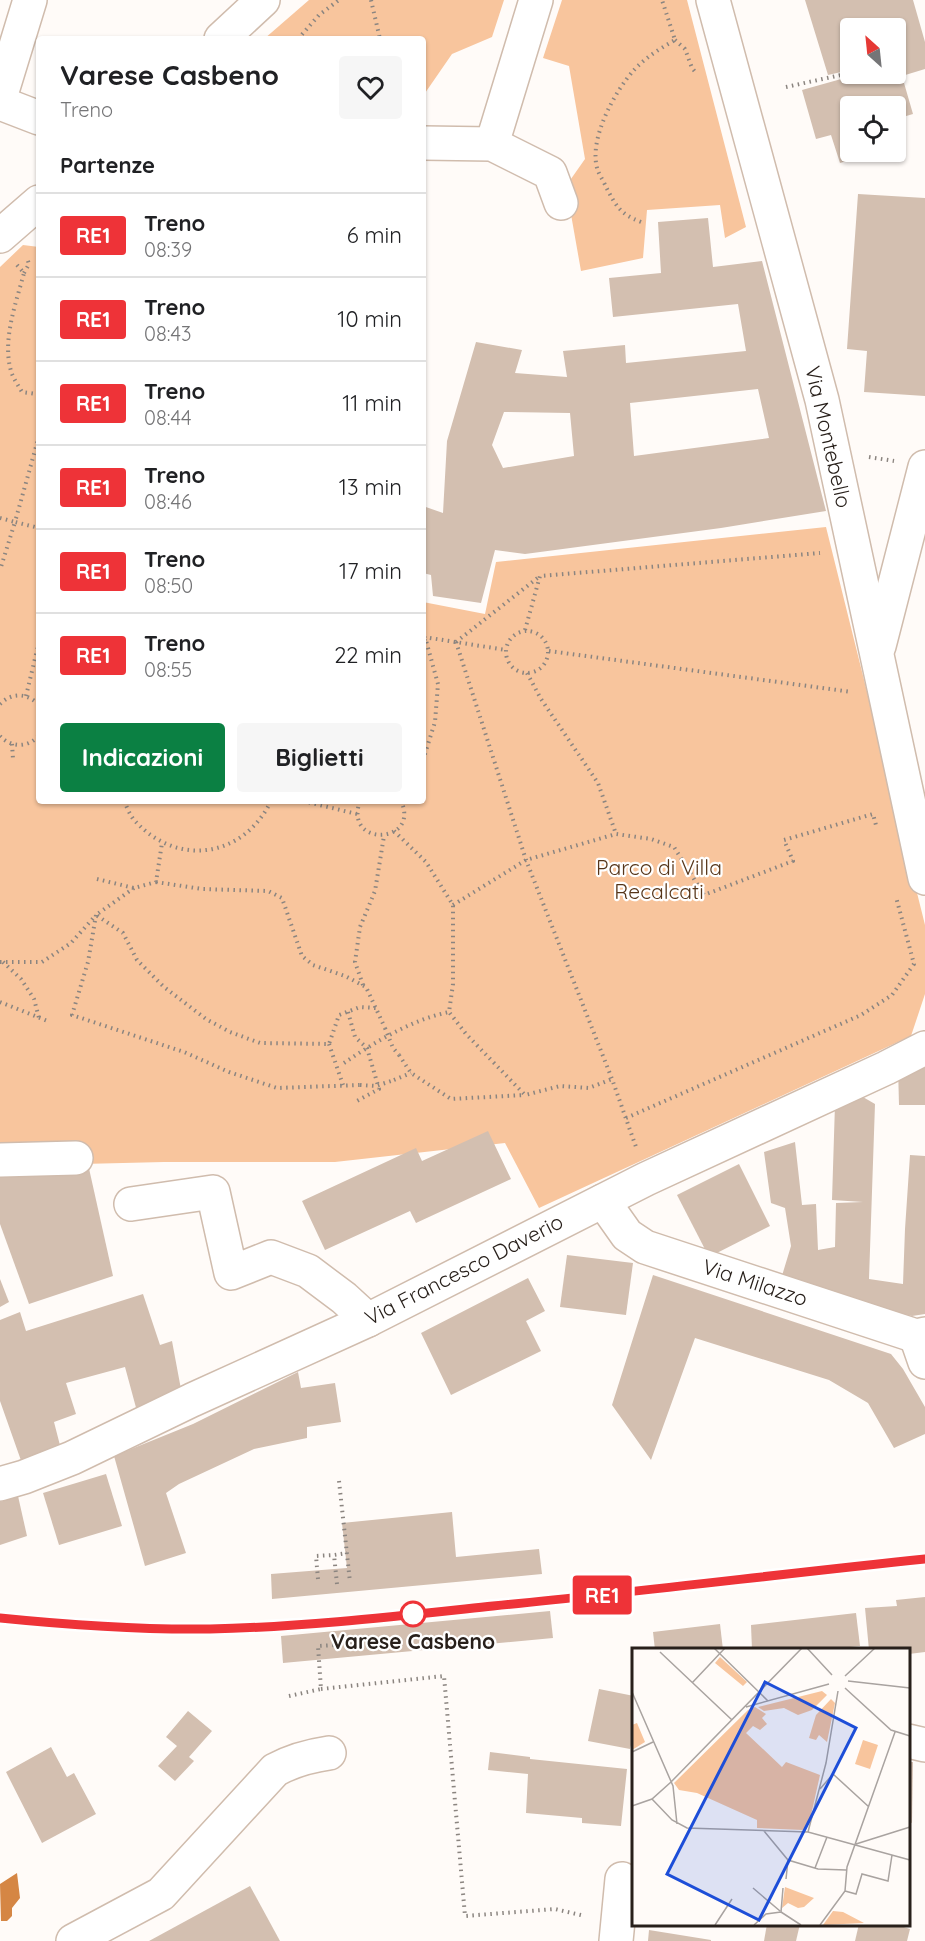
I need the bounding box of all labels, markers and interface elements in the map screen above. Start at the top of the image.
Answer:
north arrow [840,18,906,84]
map controls [840,18,906,162]
button: heart [339,56,402,119]
text: Varese Casbeno [60,57,279,92]
button: locate [840,96,906,162]
text: Treno [60,97,113,122]
text: Partenze [60,151,155,179]
text: Treno [144,209,205,237]
text: 6 min [347,221,402,249]
text: RE1 [76,222,110,248]
text: 08:39 [144,237,192,262]
text: Treno [144,293,205,321]
text: 10 min [337,305,402,333]
text: RE1 [76,306,110,332]
text: 08:43 [144,321,191,346]
street label: Via Montebello [800,363,858,510]
text: Treno [144,377,205,405]
text: 11 min [342,389,402,417]
text: RE1 [76,390,110,416]
text: 08:44 [144,405,192,430]
text: Treno [144,461,205,489]
text: 13 min [339,473,402,501]
text: RE1 [76,474,110,500]
text: 08:46 [144,489,192,514]
text: Treno [144,545,205,573]
text: 17 min [339,557,402,585]
text: RE1 [76,558,110,584]
text: 08:50 [144,573,193,598]
text: Treno [144,629,205,657]
text: 22 min [334,641,402,669]
text: RE1 [76,642,110,668]
text: 08:55 [144,657,192,682]
button: Indicazioni [60,723,225,792]
button: Biglietti [237,723,402,792]
park label: Parco di Villa Recalcati [596,854,722,904]
street label: Via Francesco Daverio [360,1208,567,1330]
street label: Via Milazzo [699,1253,811,1311]
line badge: RE1 [568,1576,636,1614]
text: RE1 [585,1582,619,1608]
marker: Varese Casbeno [400,1601,426,1627]
place label: Varese Casbeno [331,1628,495,1654]
inset map [632,1648,910,1926]

